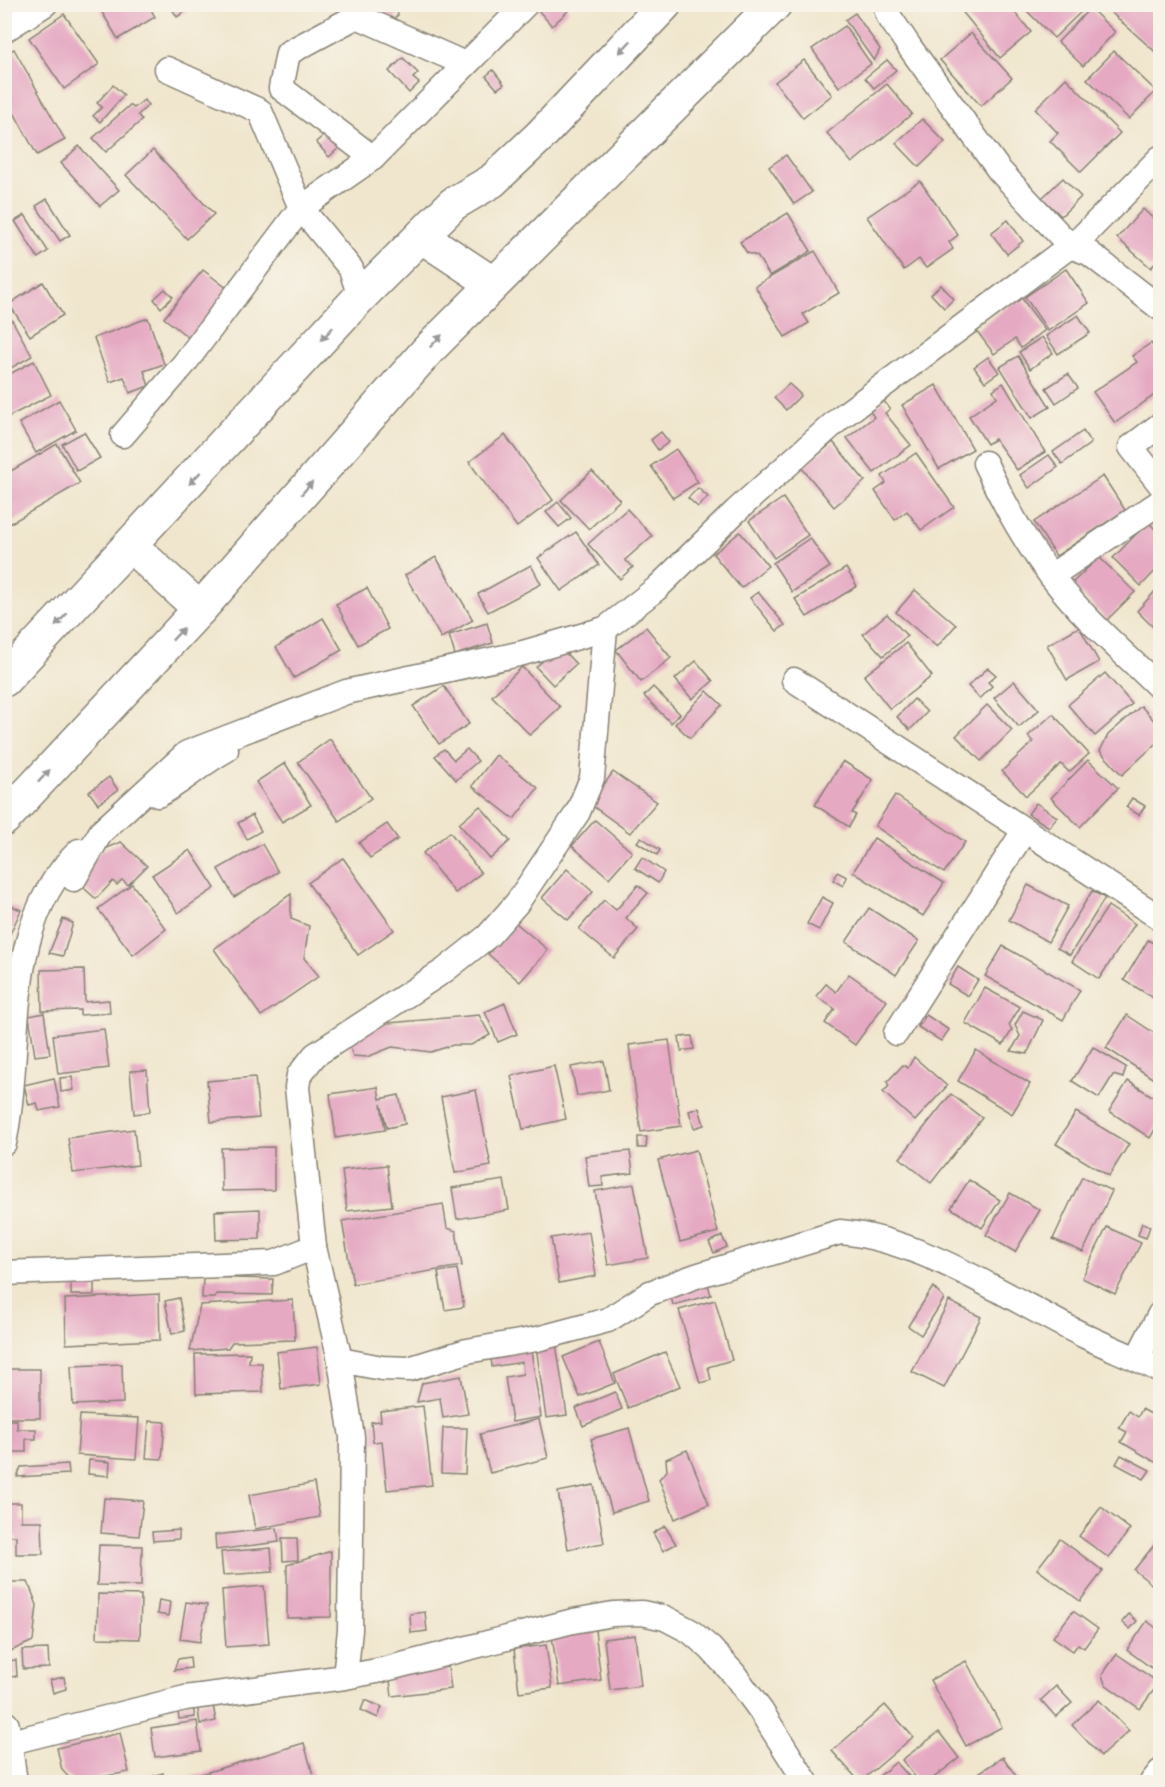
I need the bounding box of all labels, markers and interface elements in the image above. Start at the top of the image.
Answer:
one-way arrow [618,39,632,54]
one-way arrow [321,326,334,341]
one-way arrow [429,334,443,349]
one-way arrow [189,470,202,485]
one-way arrow [300,481,313,496]
one-way arrow [55,613,69,627]
one-way arrow [170,627,184,641]
one-way arrow [37,769,51,783]

